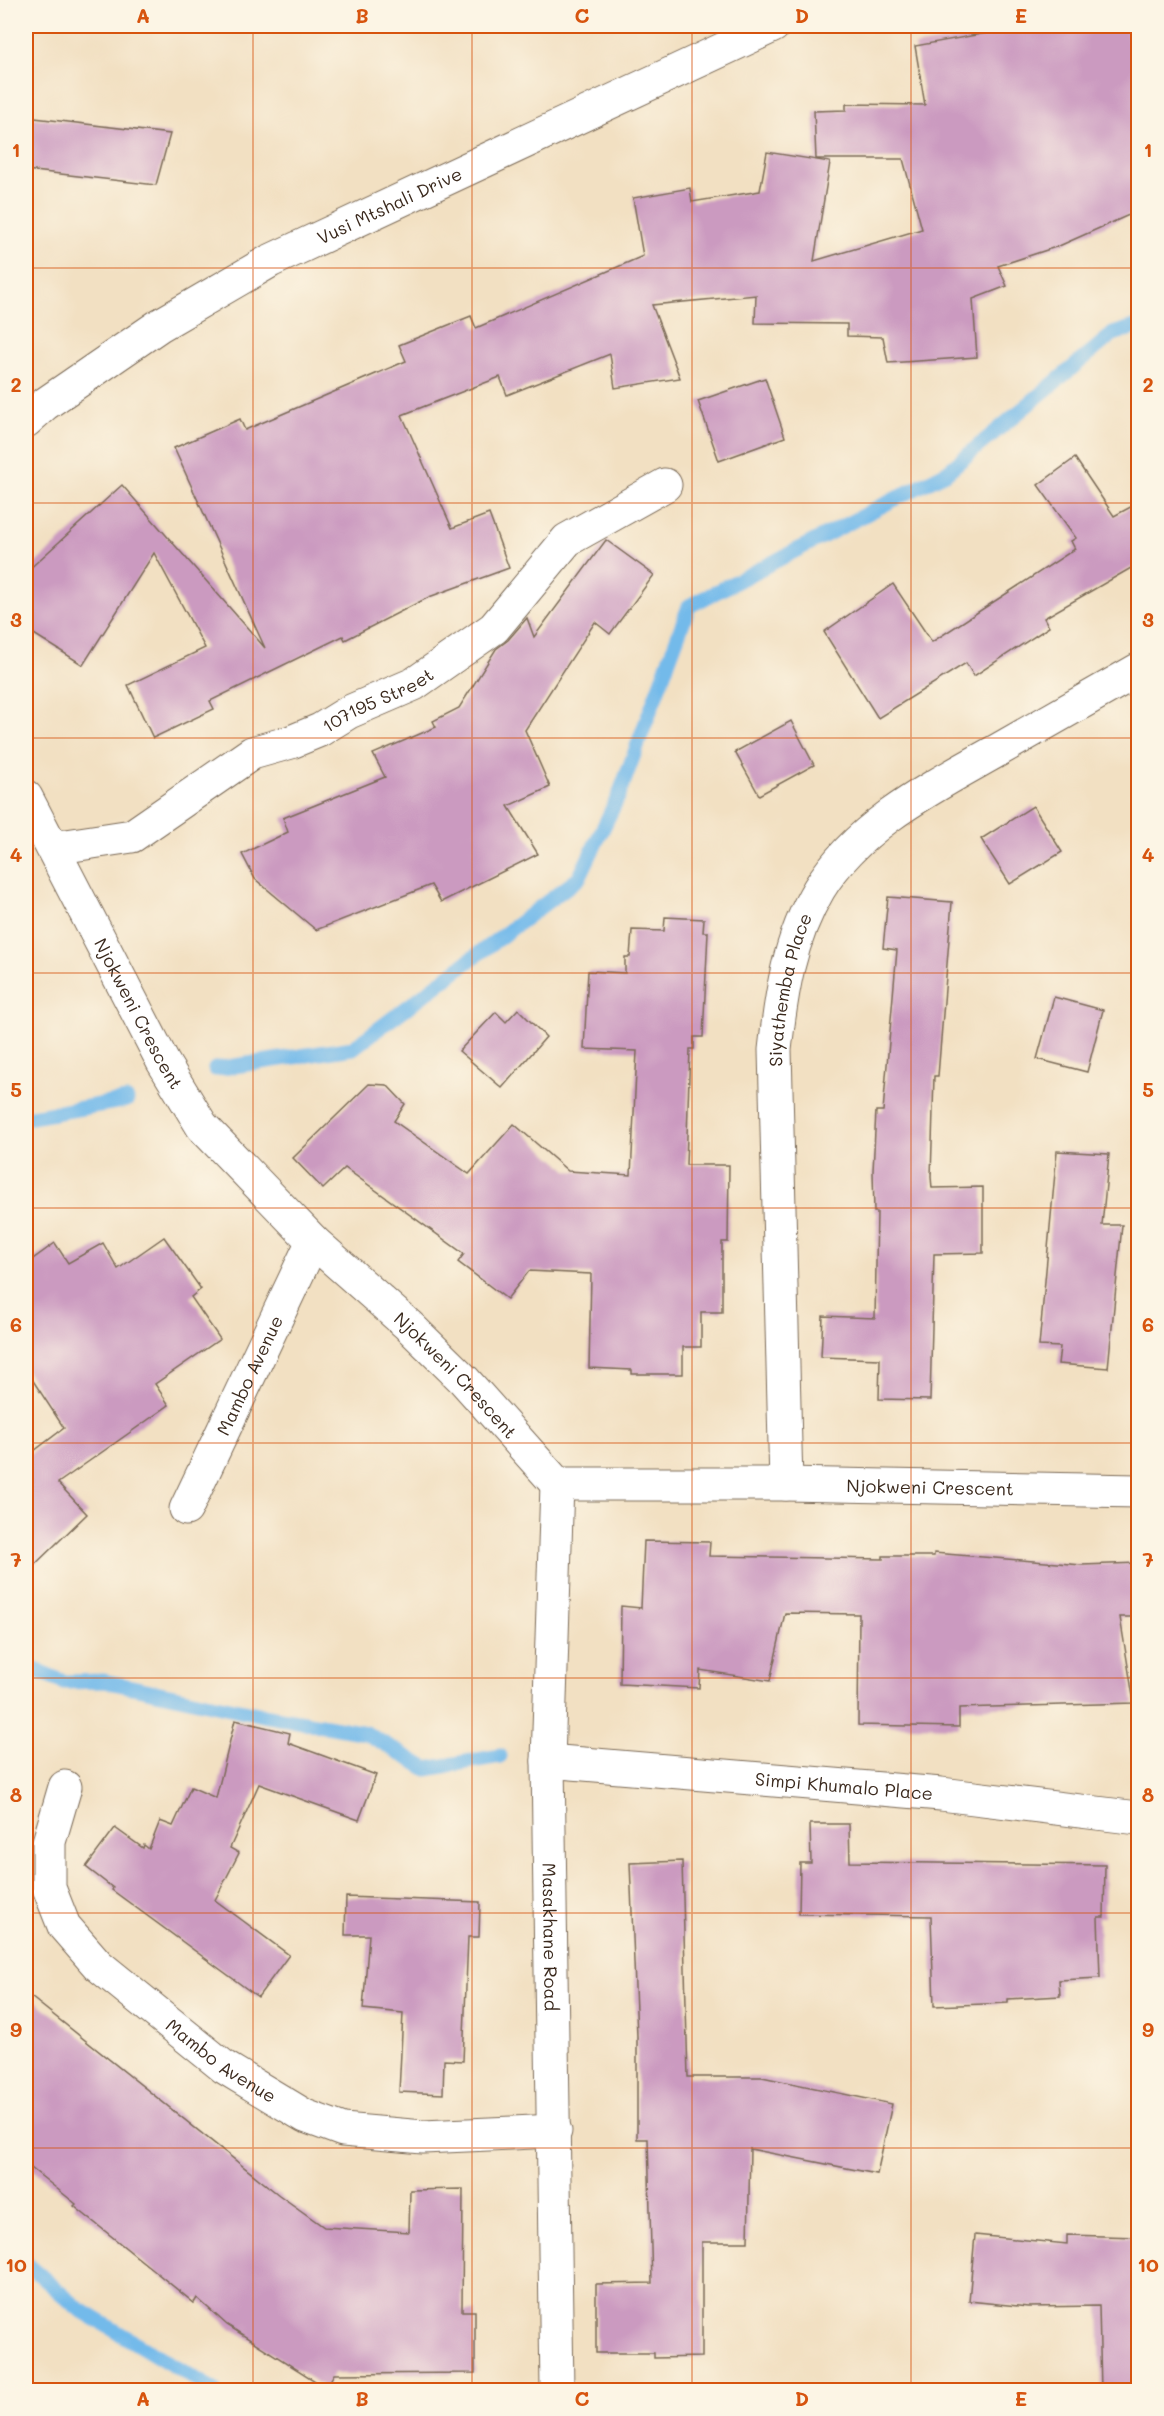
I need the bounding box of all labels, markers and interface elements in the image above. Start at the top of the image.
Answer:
text: A [136,2,150,28]
text: B [355,2,369,28]
text: C [575,2,590,28]
text: D [795,2,809,28]
text: E [1015,2,1027,28]
text: 1 [12,136,20,162]
text: 1 [1144,136,1152,162]
street label: Vusi Mtshali Drive [313,161,466,249]
text: 2 [10,371,22,397]
text: 2 [1142,371,1154,397]
text: 3 [10,606,22,632]
text: 3 [1142,606,1154,632]
street label: 107195 Street [318,662,438,738]
text: 4 [10,841,23,867]
text: 4 [1142,841,1155,867]
street label: Siyathemba Place [763,909,817,1067]
street label: Njokweni Crescent [89,934,189,1093]
text: 5 [10,1076,22,1102]
text: 5 [1142,1076,1154,1102]
street label: Njokweni Crescent [389,1306,522,1443]
text: 6 [10,1311,22,1337]
street label: Mambo Avenue [211,1311,288,1439]
text: 6 [1142,1311,1154,1337]
street label: Njokweni Crescent [846,1473,1014,1501]
text: 7 [10,1546,22,1572]
text: 7 [1142,1546,1154,1572]
street label: Simpi Khumalo Place [754,1766,934,1805]
text: 8 [10,1781,22,1807]
text: 8 [1142,1781,1154,1807]
street label: Masakhane Road [537,1863,564,2011]
street label: Mambo Avenue [161,2013,281,2108]
text: 9 [10,2016,22,2042]
text: 9 [1142,2016,1154,2042]
text: 10 [5,2251,27,2277]
text: 10 [1137,2251,1159,2277]
text: A [136,2385,150,2411]
text: B [355,2385,369,2411]
text: C [575,2385,590,2411]
text: D [795,2385,809,2411]
text: E [1015,2385,1027,2411]

